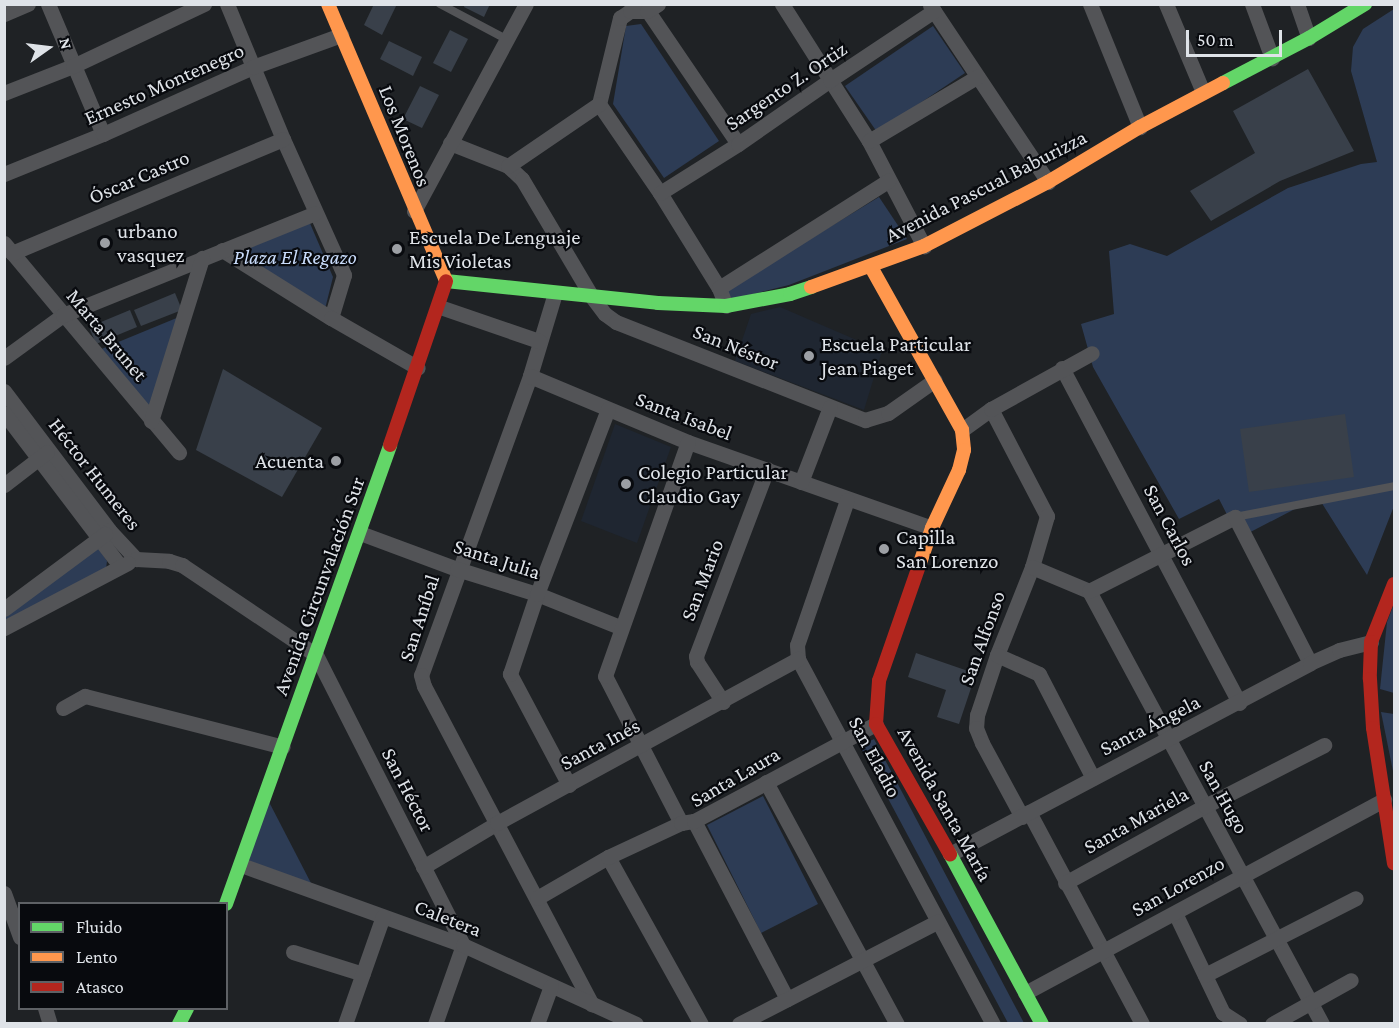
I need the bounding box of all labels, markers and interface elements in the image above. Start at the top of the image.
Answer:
north arrow [18,18,78,78]
scale bar [1189,18,1285,56]
text: 50 m [1197,30,1234,50]
text: N [56,36,76,51]
street label: Sargento Z. Ortiz [720,36,852,136]
street label: Ernesto Montenegro [80,38,248,130]
street label: Los Morenos [373,82,437,190]
street label: Avenida Pascual Baburizza [881,124,1091,248]
street label: Óscar Castro [85,145,193,209]
place label: urbano vasquez [117,218,185,268]
place label: Escuela De Lenguaje Mis Violetas [409,224,580,274]
marker: urbano vasquez [98,236,112,250]
marker: Escuela De Lenguaje Mis Violetas [390,242,404,256]
park label: Plaza El Regazo [233,244,357,270]
street label: Marta Brunet [61,284,153,386]
street label: San Néstor [689,318,783,376]
place label: Escuela Particular Jean Piaget [821,331,971,381]
marker: Escuela Particular Jean Piaget [802,349,816,363]
street label: Santa Isabel [632,386,736,446]
street label: Héctor Humeres [43,413,147,535]
place label: Acuenta [255,448,324,474]
marker: Acuenta [329,454,343,468]
place label: Colegio Particular Claudio Gay [638,459,788,509]
street label: Avenida Circunvalación Sur [268,473,370,699]
marker: Colegio Particular Claudio Gay [619,477,633,491]
street label: San Carlos [1138,480,1202,570]
place label: Capilla San Lorenzo [896,524,998,574]
street label: Santa Julia [451,533,543,585]
street label: San Mario [675,536,729,624]
marker: Capilla San Lorenzo [877,542,891,556]
street label: San Aníbal [393,572,445,664]
street label: San Alfonso [953,587,1011,689]
street label: Santa Ángela [1096,689,1204,761]
street label: San Eladio [843,712,907,802]
street label: Santa Inés [556,713,644,775]
street label: Avenida Santa María [892,722,998,886]
street label: Santa Laura [686,741,784,813]
street label: San Héctor [376,744,440,836]
street label: San Hugo [1194,756,1254,838]
street label: Santa Mariela [1079,781,1193,859]
street label: San Lorenzo [1127,850,1229,922]
street label: Caletera [411,894,485,942]
legend [18,902,228,1010]
text: Fluido [76,917,122,937]
text: Lento [76,947,117,967]
text: Atasco [76,977,124,997]

